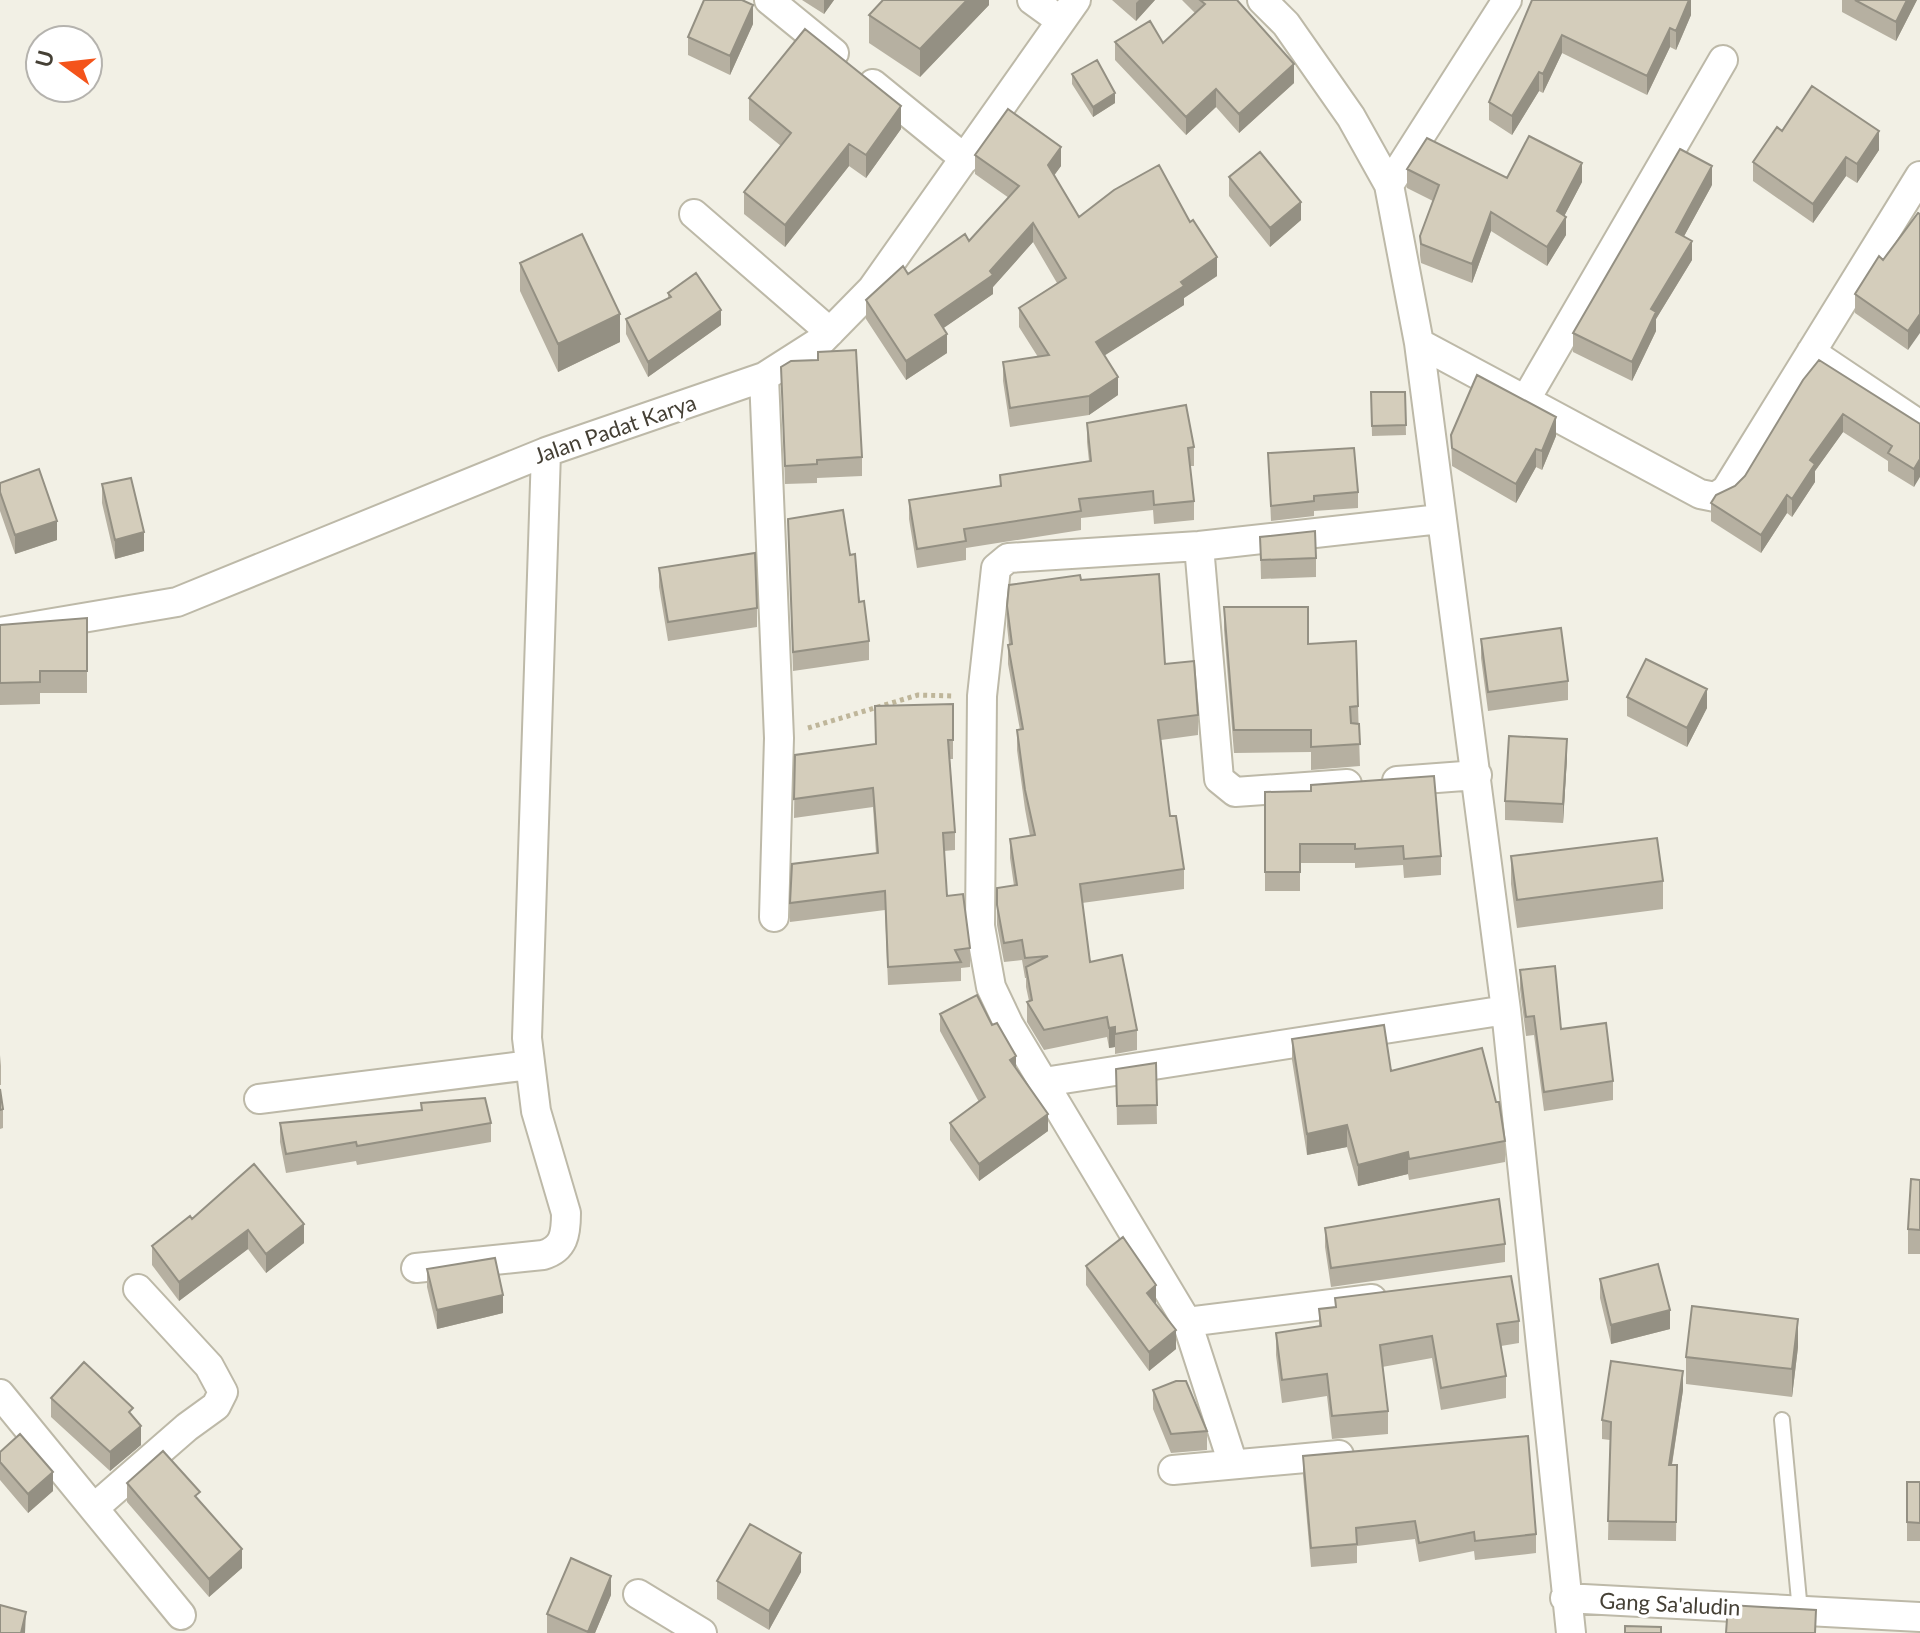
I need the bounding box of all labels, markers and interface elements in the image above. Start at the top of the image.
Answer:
north arrow [24,24,104,104]
text: U [29,47,59,70]
street label: Jalan Padat Karya [530,388,699,469]
street label: Gang Sa'aludin [1599,1586,1741,1621]

